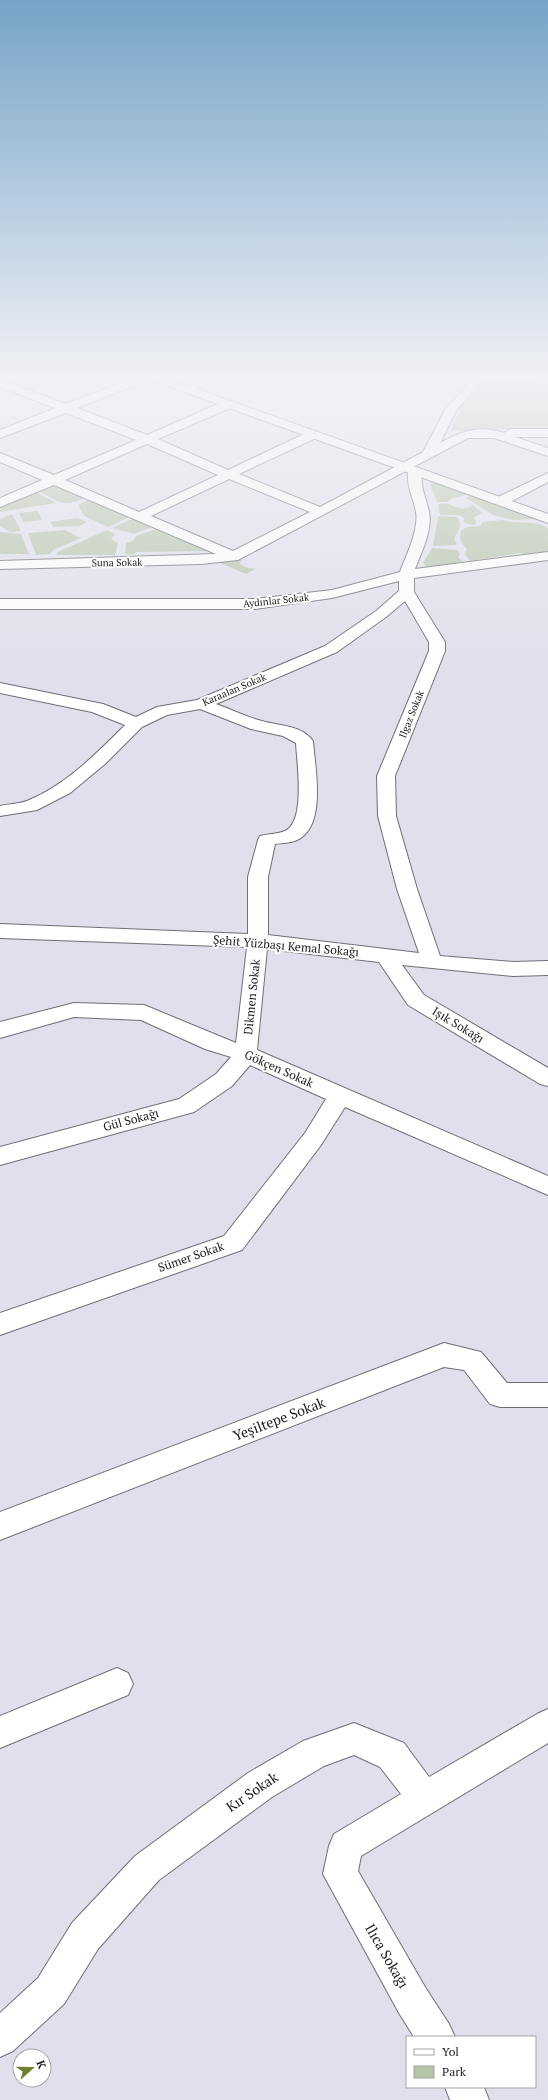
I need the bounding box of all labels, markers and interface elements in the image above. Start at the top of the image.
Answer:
street label: Suna Sokak [92,556,143,569]
street label: Aydınlar Sokak [242,590,311,610]
street label: Karaalan Sokak [200,670,269,709]
street label: Ilgaz Sokak [396,688,427,740]
street label: Şehit Yüzbaşı Kemal Sokağı [212,932,360,959]
street label: Dikmen Sokak [240,957,263,1036]
street label: Işık Sokağı [430,1003,487,1046]
street label: Gökçen Sokak [242,1047,317,1091]
street label: Gül Sokağı [101,1105,161,1134]
street label: Sümer Sokak [156,1238,227,1275]
street label: Yeşiltepe Sokak [230,1392,328,1445]
street label: Kır Sokak [222,1767,282,1816]
street label: Ilıca Sokağı [361,1920,414,1991]
legend [406,2036,536,2088]
text: Yol [442,2044,459,2059]
north arrow [12,2048,52,2088]
text: K [33,2058,49,2071]
text: Park [442,2064,467,2079]

